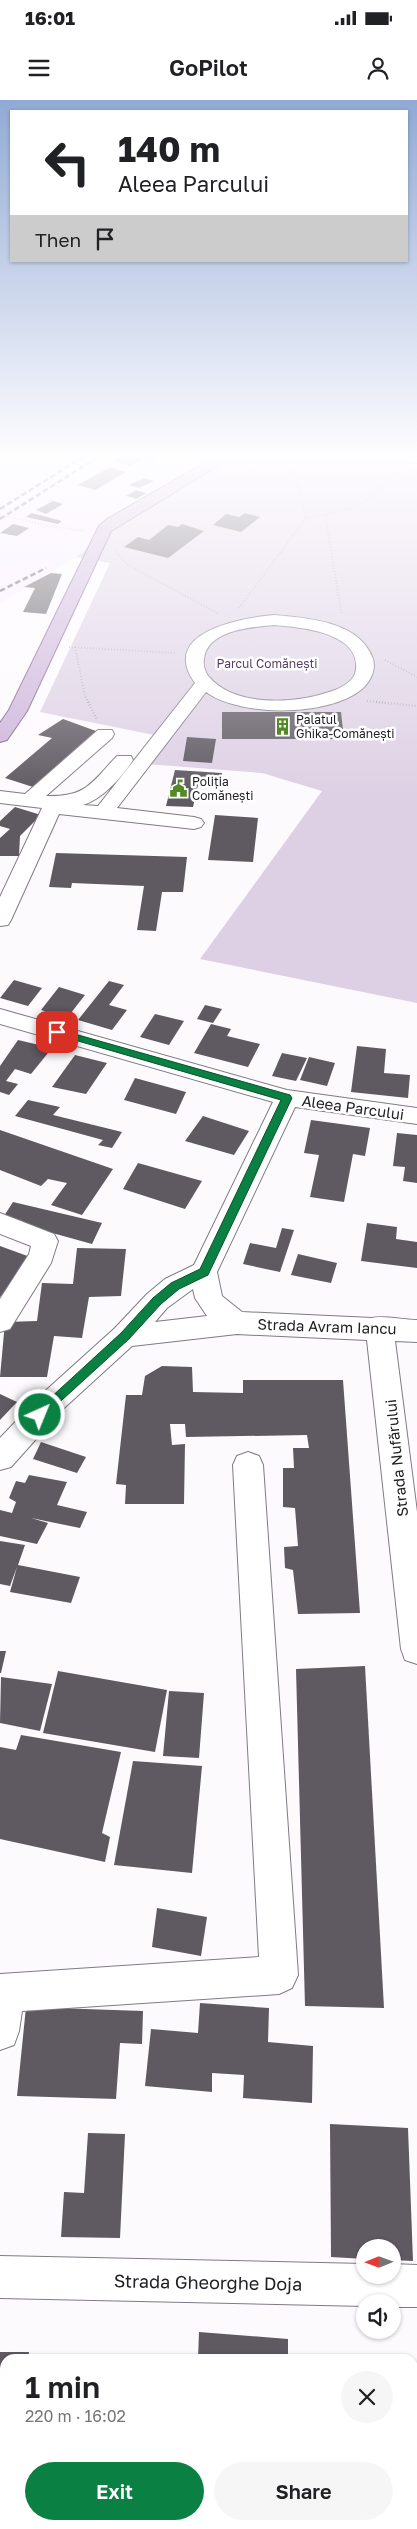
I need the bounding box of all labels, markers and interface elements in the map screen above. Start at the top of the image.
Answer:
text: 16:01 [25,6,75,29]
icon: menu [25,54,53,82]
text: GoPilot [169,54,248,81]
icon: person [364,54,392,82]
text: 140 m [118,128,220,170]
icon: left [35,130,100,195]
text: Aleea Parcului [118,170,269,197]
icon: arrive [91,225,119,253]
text: Then [35,228,81,251]
park label: Parcul Comănești [216,656,318,671]
place label: Palatul Ghika-Comănești [296,712,395,741]
building icon: Palatul Ghika-Comănești [272,716,292,736]
place label: Poliția Comănești [192,774,253,803]
public building icon: Poliția Comănești [168,778,188,798]
pin [36,1011,78,1053]
icon: arrive [43,1018,71,1046]
street label: Aleea Parcului [301,1091,405,1123]
street label: Strada Avram Iancu [257,1315,397,1337]
position arrow [13,1388,65,1440]
street label: Strada Nufărului [381,1398,411,1518]
north arrow [356,2239,401,2284]
map controls [356,2239,401,2339]
street label: Strada Gheorghe Doja [114,2269,302,2295]
button: sound [356,2294,401,2339]
text: 1 min [25,2369,100,2405]
button: close [341,2371,393,2423]
text: 220 m · 16:02 [25,2406,126,2426]
button: Exit [25,2462,204,2520]
button: Share [214,2462,393,2520]

